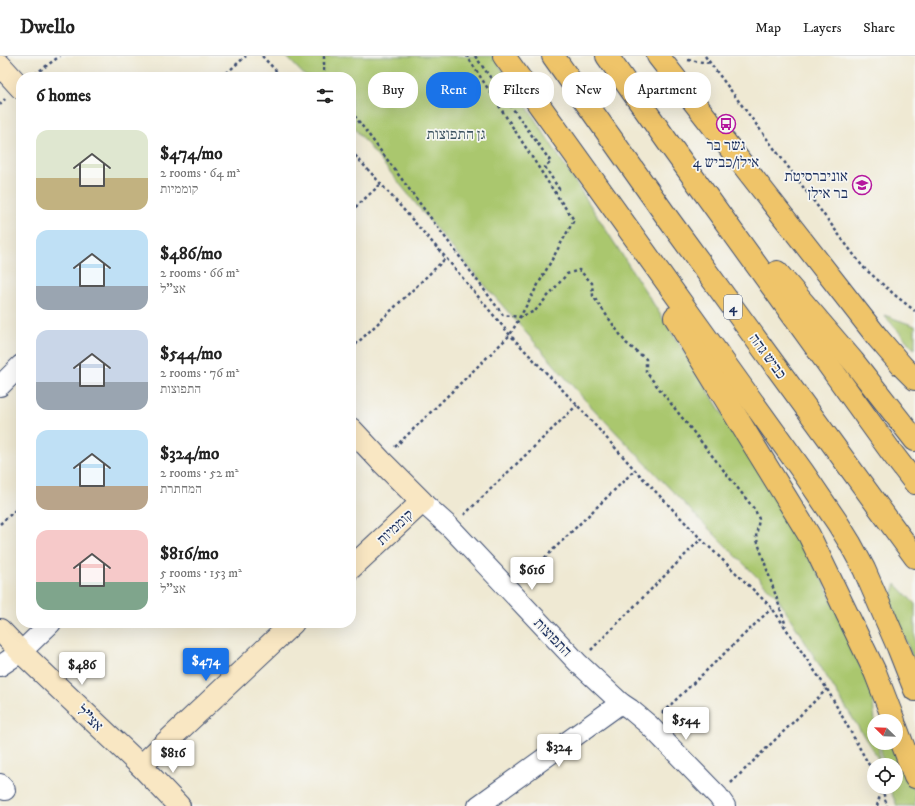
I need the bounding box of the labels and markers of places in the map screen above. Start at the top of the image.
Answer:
bus stop icon: גשר בר אילן/כביש 4 [715,113,737,135]
place label: גשר בר אילן/כביש 4 [693,136,759,172]
place label: אוניברסיטת בר אילן [784,167,848,203]
school or university icon: אוניברסיטת בר אילן [851,174,873,196]
pin: $616 [508,557,556,591]
pin: $474 [182,648,230,682]
pin: $486 [58,652,106,686]
pin: $544 [662,707,710,741]
pin: $324 [535,734,583,768]
pin: $816 [149,740,197,774]

